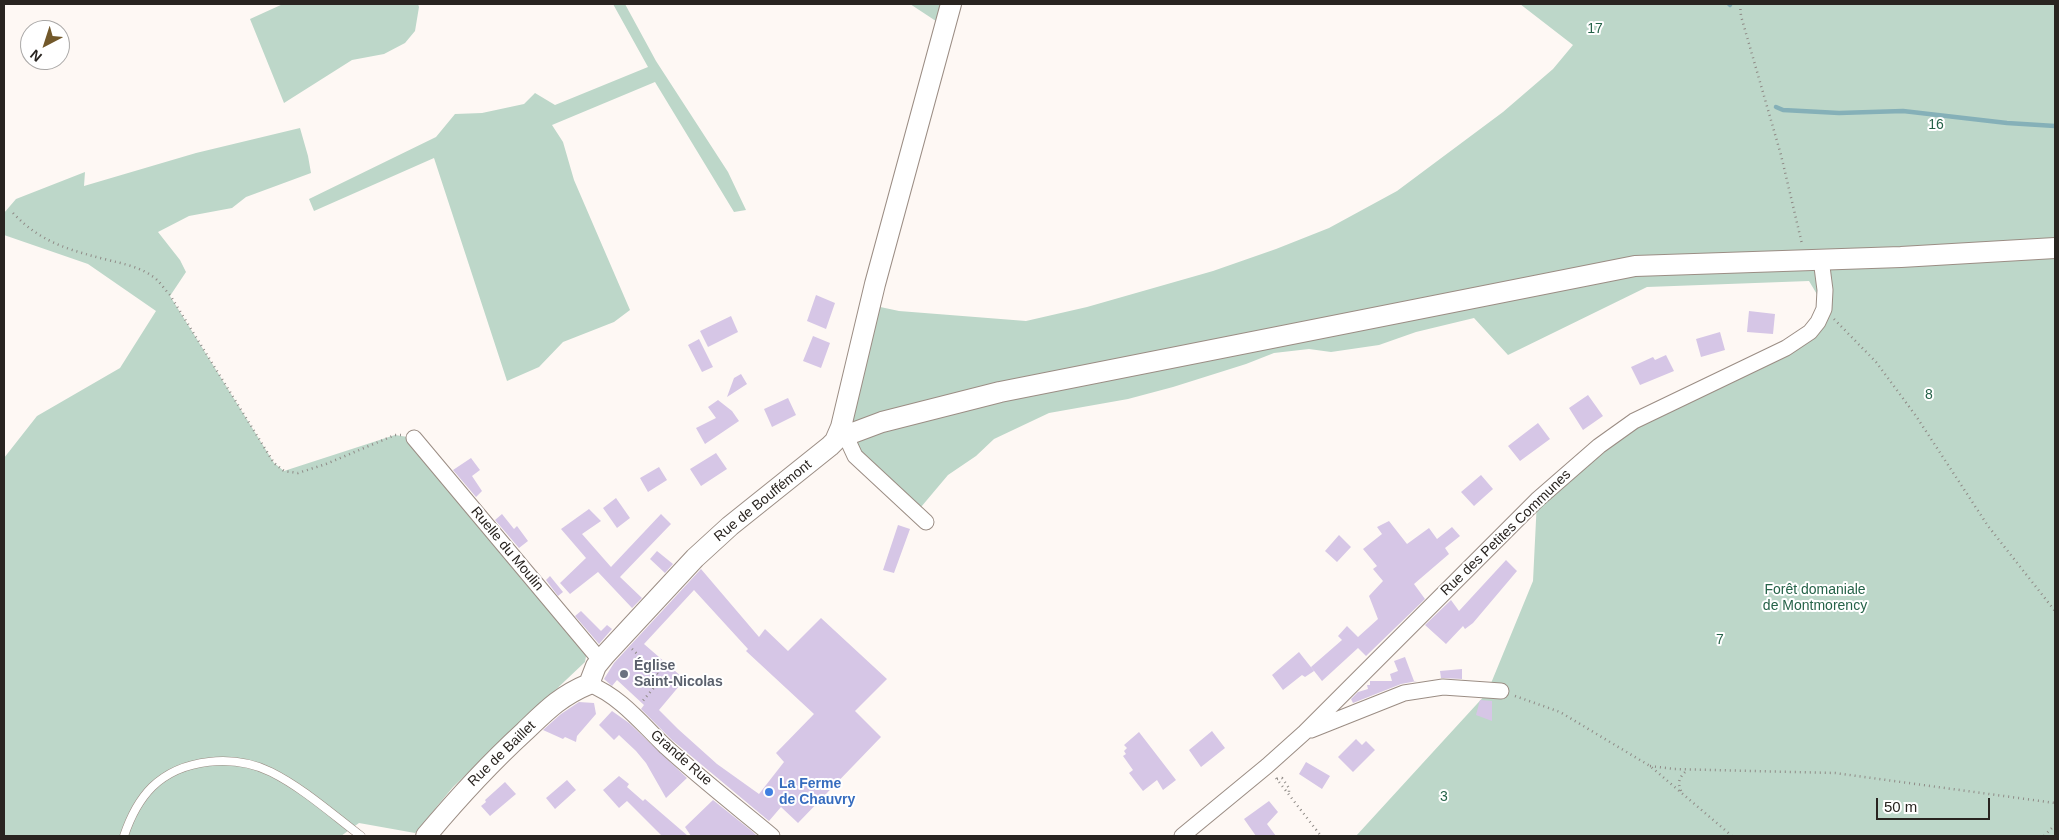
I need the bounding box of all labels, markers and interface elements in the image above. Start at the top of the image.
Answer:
north arrow [20,20,70,70]
park label: 17 [1587,21,1603,37]
text: N [27,46,45,65]
park label: 16 [1928,117,1944,133]
park label: 8 [1925,387,1933,403]
street label: Rue de Bouffémont [711,457,815,545]
street label: Rue des Petites Communes [1437,466,1575,600]
street label: Ruelle du Moulin [467,504,547,594]
park label: Forêt domaniale de Montmorency [1763,582,1867,614]
park label: 7 [1716,632,1724,648]
place label: Église Saint-Nicolas [634,658,723,690]
marker: Église Saint-Nicolas [618,668,630,680]
street label: Rue de Baillet [465,718,539,790]
street label: Grande Rue [647,727,715,789]
place label: La Ferme de Chauvry [779,776,855,809]
marker: La Ferme de Chauvry [763,786,775,798]
scale bar [1879,788,1993,820]
park label: 3 [1440,789,1448,805]
text: 50 m [1884,798,1917,815]

